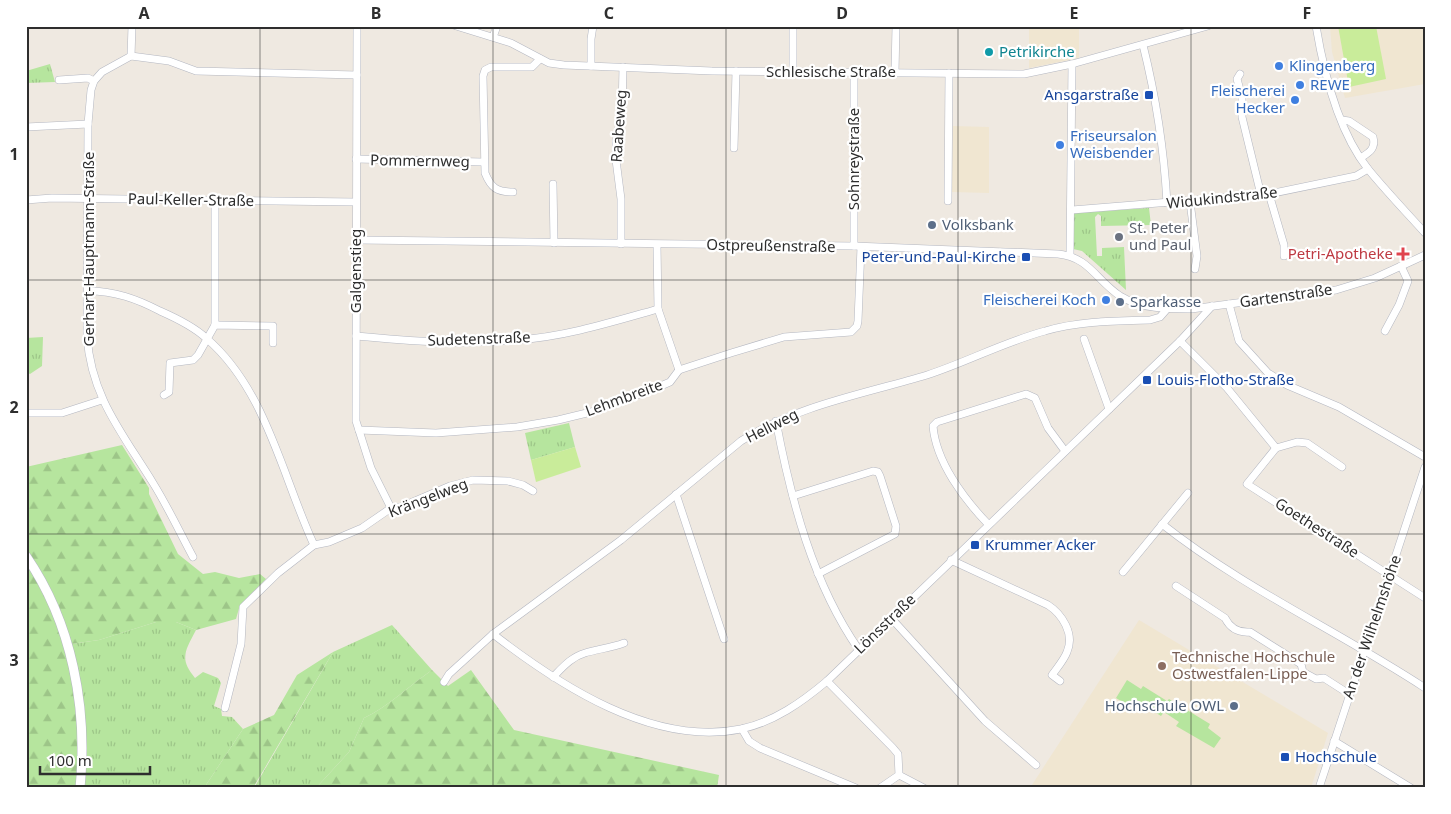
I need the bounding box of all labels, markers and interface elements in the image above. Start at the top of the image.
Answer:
text: A [138,2,150,24]
text: B [371,2,381,24]
text: C [604,2,614,24]
text: D [836,2,848,24]
text: E [1070,2,1079,24]
text: F [1303,2,1311,24]
place label: Petrikirche [999,41,1075,61]
marker: Petrikirche [983,46,995,58]
place label: Klingenberg [1289,55,1375,75]
marker: Klingenberg [1273,60,1285,72]
street label: Schlesische Straße [766,61,896,81]
place label: REWE [1310,74,1350,94]
marker: REWE [1294,79,1306,91]
place label: Fleischerei Hecker [1211,80,1285,117]
place label: Ansgarstraße [1044,84,1139,104]
street label: Raabeweg [605,89,631,163]
marker: Ansgarstraße [1143,89,1155,101]
marker: Fleischerei Hecker [1289,94,1301,106]
street label: Sohnreystraße [843,108,863,210]
place label: Friseursalon Weisbender [1070,125,1157,162]
marker: Friseursalon Weisbender [1054,139,1066,151]
text: 1 [9,143,19,165]
street label: Pommernweg [370,149,470,171]
street label: Gerhart-Hauptmann-Straße [78,152,98,346]
street label: Widukindstraße [1165,181,1278,213]
street label: Paul-Keller-Straße [128,188,254,210]
place label: Volksbank [942,214,1014,234]
place label: St. Peter und Paul [1129,217,1191,254]
marker: Volksbank [926,219,938,231]
street label: Galgenstieg [345,229,365,313]
marker: St. Peter und Paul [1113,231,1125,243]
street label: Ostpreußenstraße [706,234,836,256]
place label: Petri-Apotheke [1288,243,1393,263]
place label: Peter-und-Paul-Kirche [862,246,1016,266]
marker: Petri-Apotheke [1397,248,1409,260]
marker: Peter-und-Paul-Kirche [1020,251,1032,263]
street label: Gartenstraße [1238,279,1334,311]
place label: Fleischerei Koch [983,289,1096,309]
place label: Sparkasse [1130,291,1201,311]
marker: Fleischerei Koch [1100,294,1112,306]
marker: Sparkasse [1114,296,1126,308]
street label: Sudetenstraße [427,326,531,350]
place label: Louis-Flotho-Straße [1157,369,1294,389]
street label: Lehmbreite [582,374,665,420]
marker: Louis-Flotho-Straße [1141,374,1153,386]
text: 2 [9,396,19,418]
street label: Hellweg [742,403,801,447]
street label: Krängelweg [385,473,470,521]
street label: Goethestraße [1272,493,1363,562]
place label: Krummer Acker [985,534,1096,554]
marker: Krummer Acker [969,539,981,551]
street label: An der Wilhelmshöhe [1337,552,1405,701]
street label: Lönsstraße [849,589,919,658]
place label: Technische Hochschule Ostwestfalen-Lippe [1172,646,1335,683]
text: 3 [9,649,19,671]
marker: Technische Hochschule Ostwestfalen-Lippe [1156,660,1168,672]
place label: Hochschule OWL [1105,695,1224,715]
marker: Hochschule OWL [1228,700,1240,712]
scale bar [40,744,150,776]
place label: Hochschule [1295,746,1377,766]
text: 100 m [48,750,92,770]
marker: Hochschule [1279,751,1291,763]

